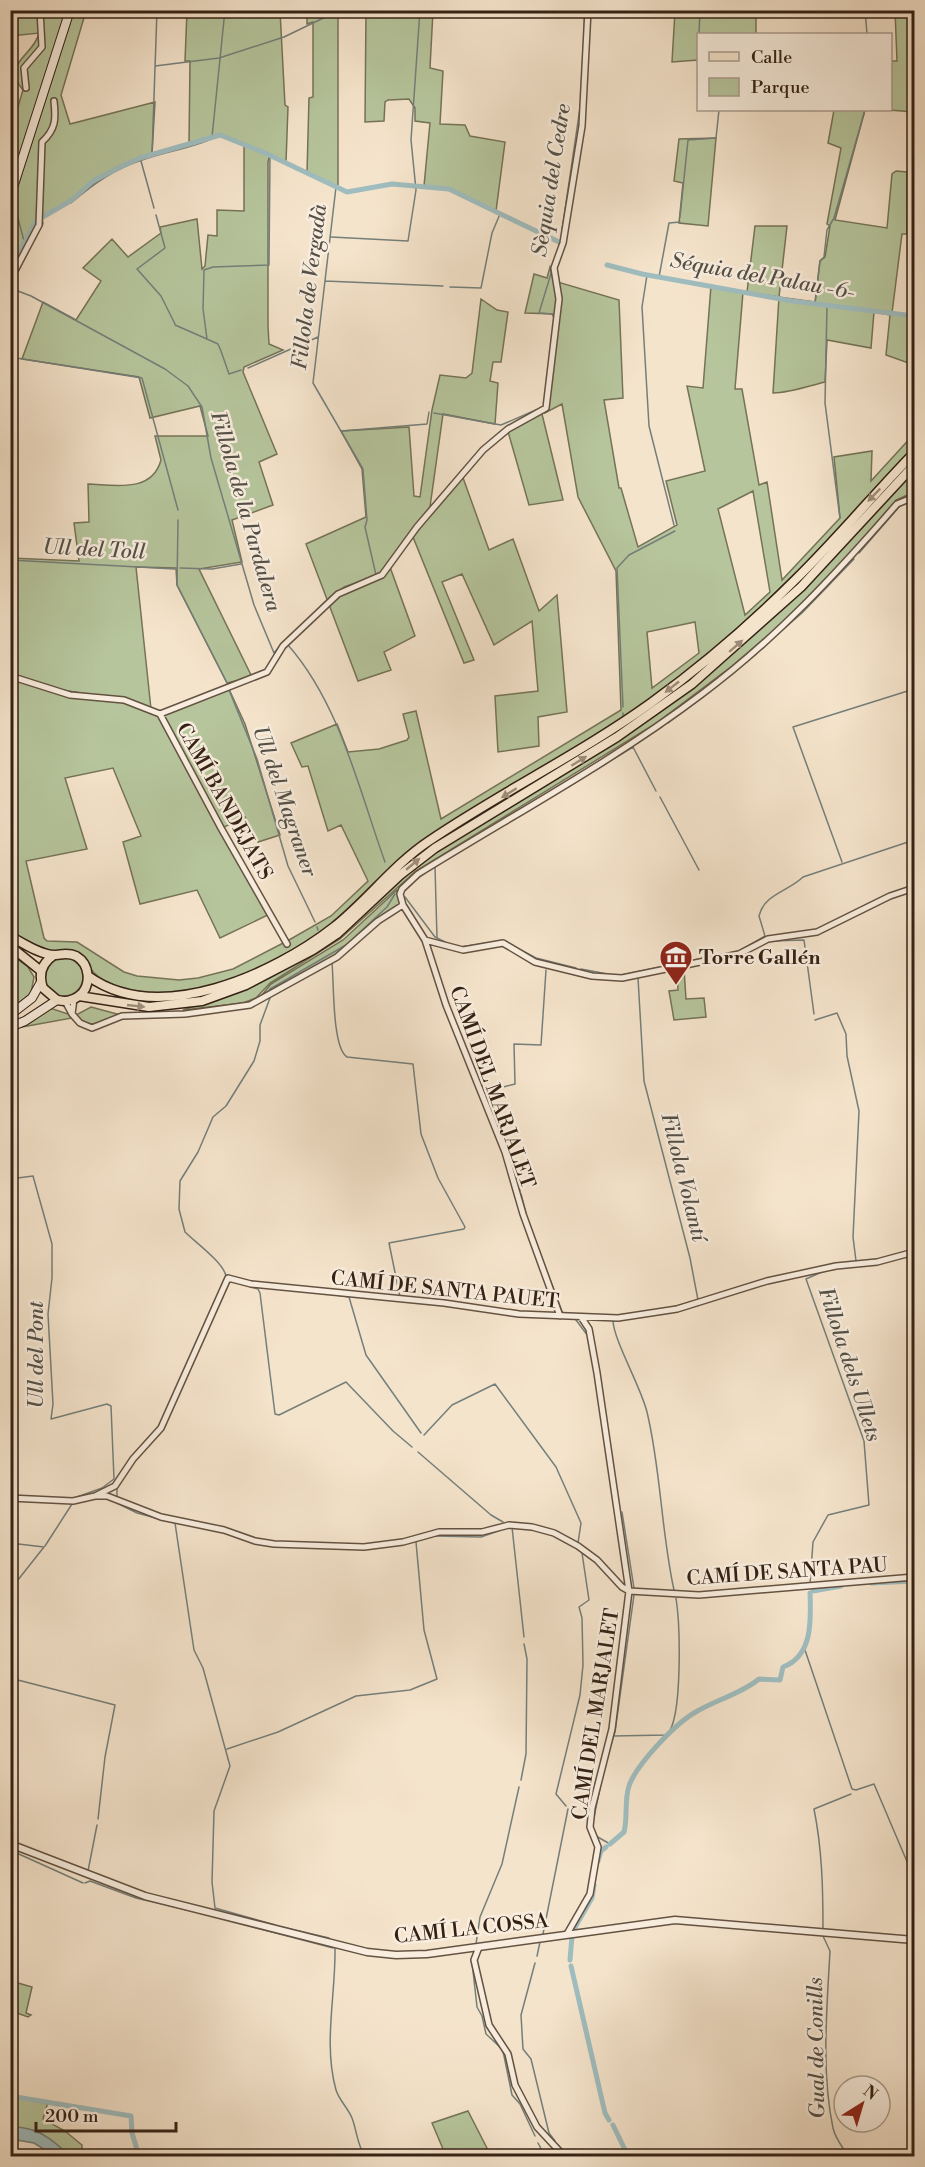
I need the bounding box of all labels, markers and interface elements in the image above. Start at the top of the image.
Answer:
legend [697,33,892,111]
text: Calle [751,46,792,69]
text: Parque [751,76,810,99]
water label: Sèquia del Cedre [527,102,577,259]
water label: Fillola de Vergadà [287,203,333,371]
water label: Séquia del Palau -6- [668,248,858,306]
water label: Fillola de la Pardalera [204,408,286,615]
one-way arrow [867,487,881,501]
water label: Ull del Toll [42,534,146,566]
one-way arrow [728,640,743,653]
one-way arrow [665,680,680,692]
street label: CAMÍ BANDEJATS [170,718,278,885]
water label: Ull del Magraner [246,723,322,881]
one-way arrow [570,756,587,767]
one-way arrow [501,787,517,798]
one-way arrow [405,858,421,871]
museum icon: Torre Gallén [658,939,694,986]
place label: Torre Gallén [699,946,821,971]
street label: CAMÍ DEL MARJALET [443,982,541,1192]
one-way arrow [127,1001,146,1011]
water label: Fillola Volantí [654,1110,712,1247]
street label: CAMÍ DE SANTA PAUET [330,1265,560,1315]
water label: Fillola dels Ullets [812,1284,886,1445]
water label: Ull del Pont [24,1300,50,1409]
street label: CAMÍ DE SANTA PAU [686,1552,889,1592]
street label: CAMÍ DEL MARJALET [566,1607,626,1822]
street label: CAMÍ LA COSSA [393,1908,551,1950]
water label: Gual de Conills [803,1977,831,2119]
north arrow [832,2074,892,2134]
text: N [859,2081,882,2105]
scale bar [36,2095,176,2133]
text: 200 m [45,2105,99,2128]

